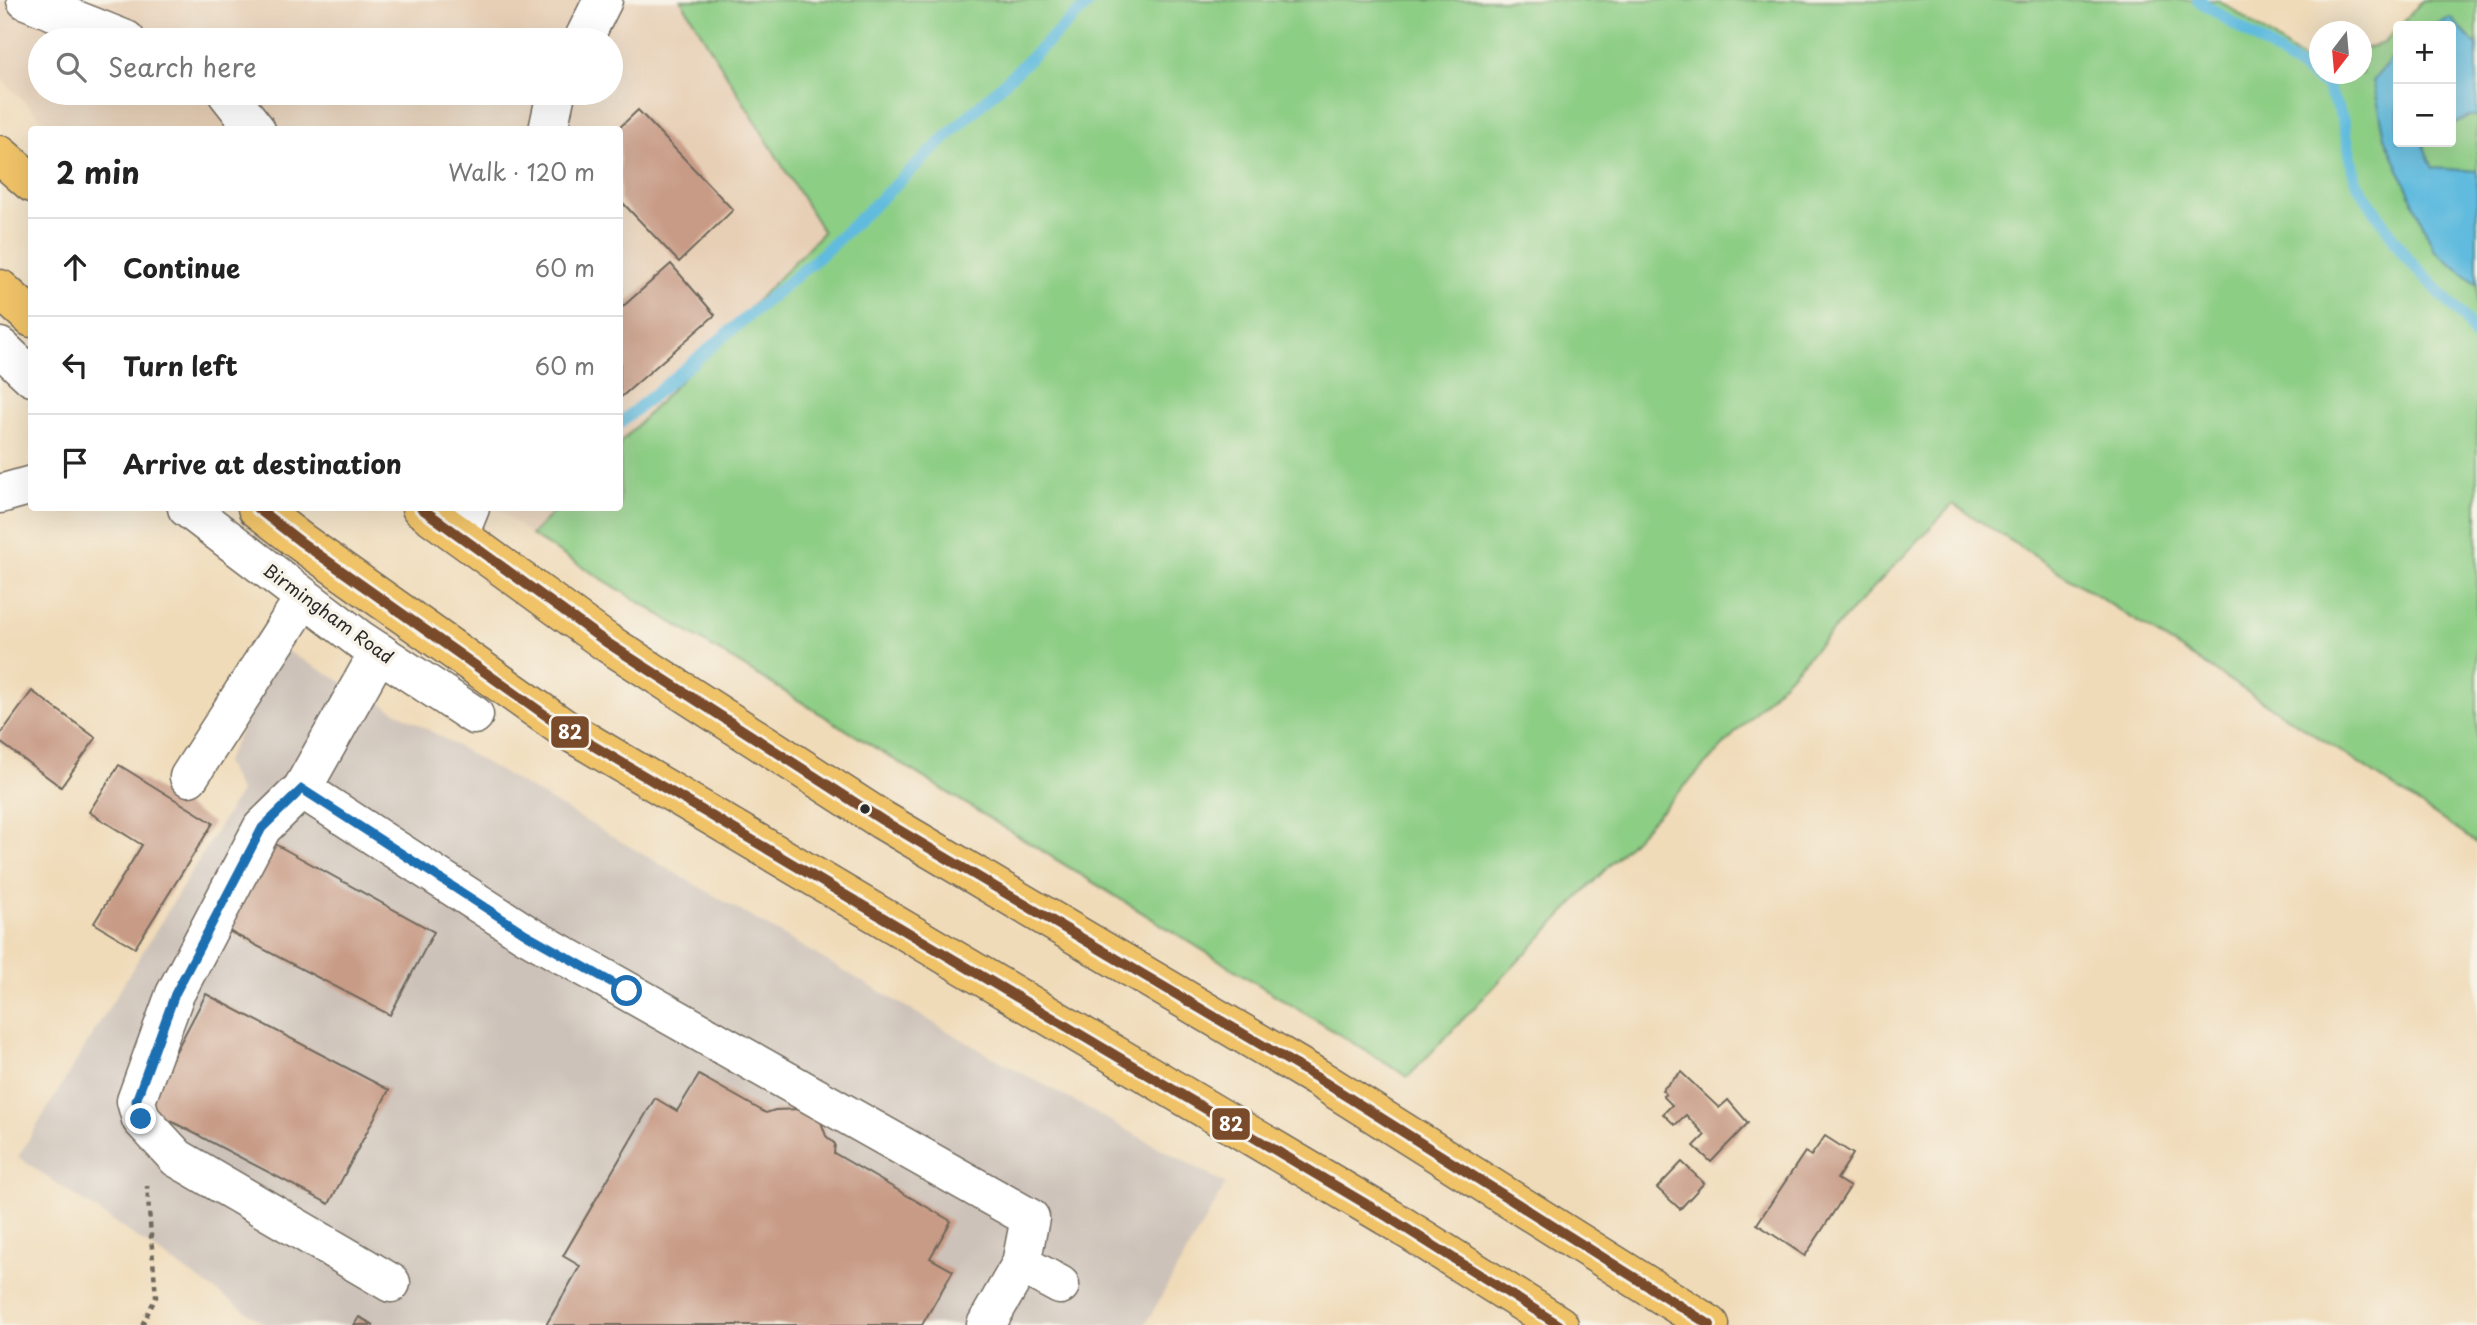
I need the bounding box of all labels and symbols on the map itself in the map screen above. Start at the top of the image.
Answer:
north arrow [2309,21,2372,84]
street label: Birmingham Road [258,556,400,669]
line badge: 82 [550,715,590,749]
text: 82 [558,717,582,745]
unlabelled marker [858,802,872,816]
route start [611,975,642,1006]
route end [125,1103,156,1134]
line badge: 82 [1211,1107,1251,1141]
text: 82 [1219,1109,1243,1137]

